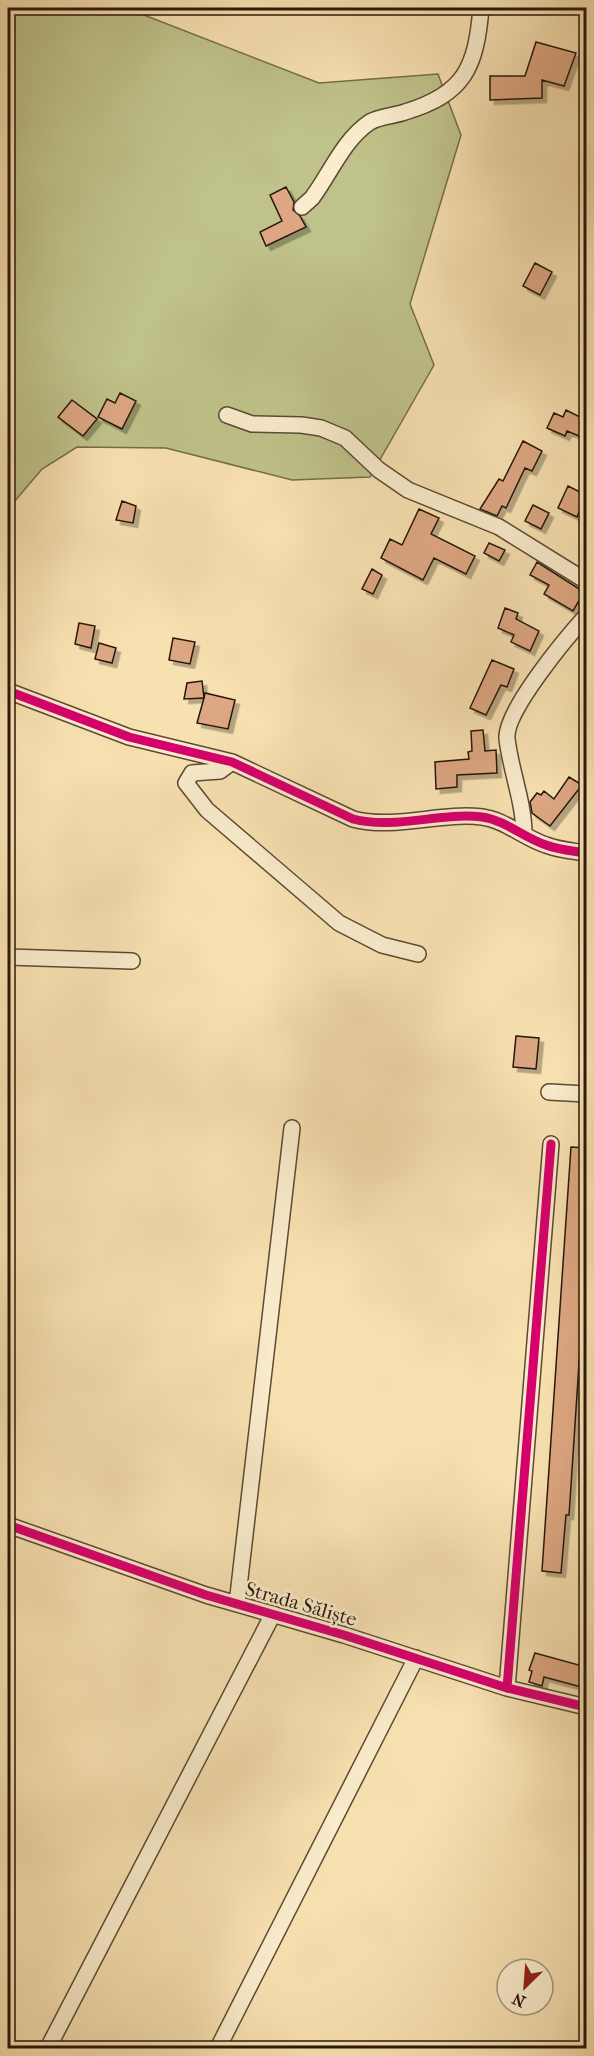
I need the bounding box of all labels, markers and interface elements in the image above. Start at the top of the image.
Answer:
street label: Strada Săliște [243,1577,360,1631]
north arrow [495,1957,555,2017]
text: N [509,1989,528,2011]

